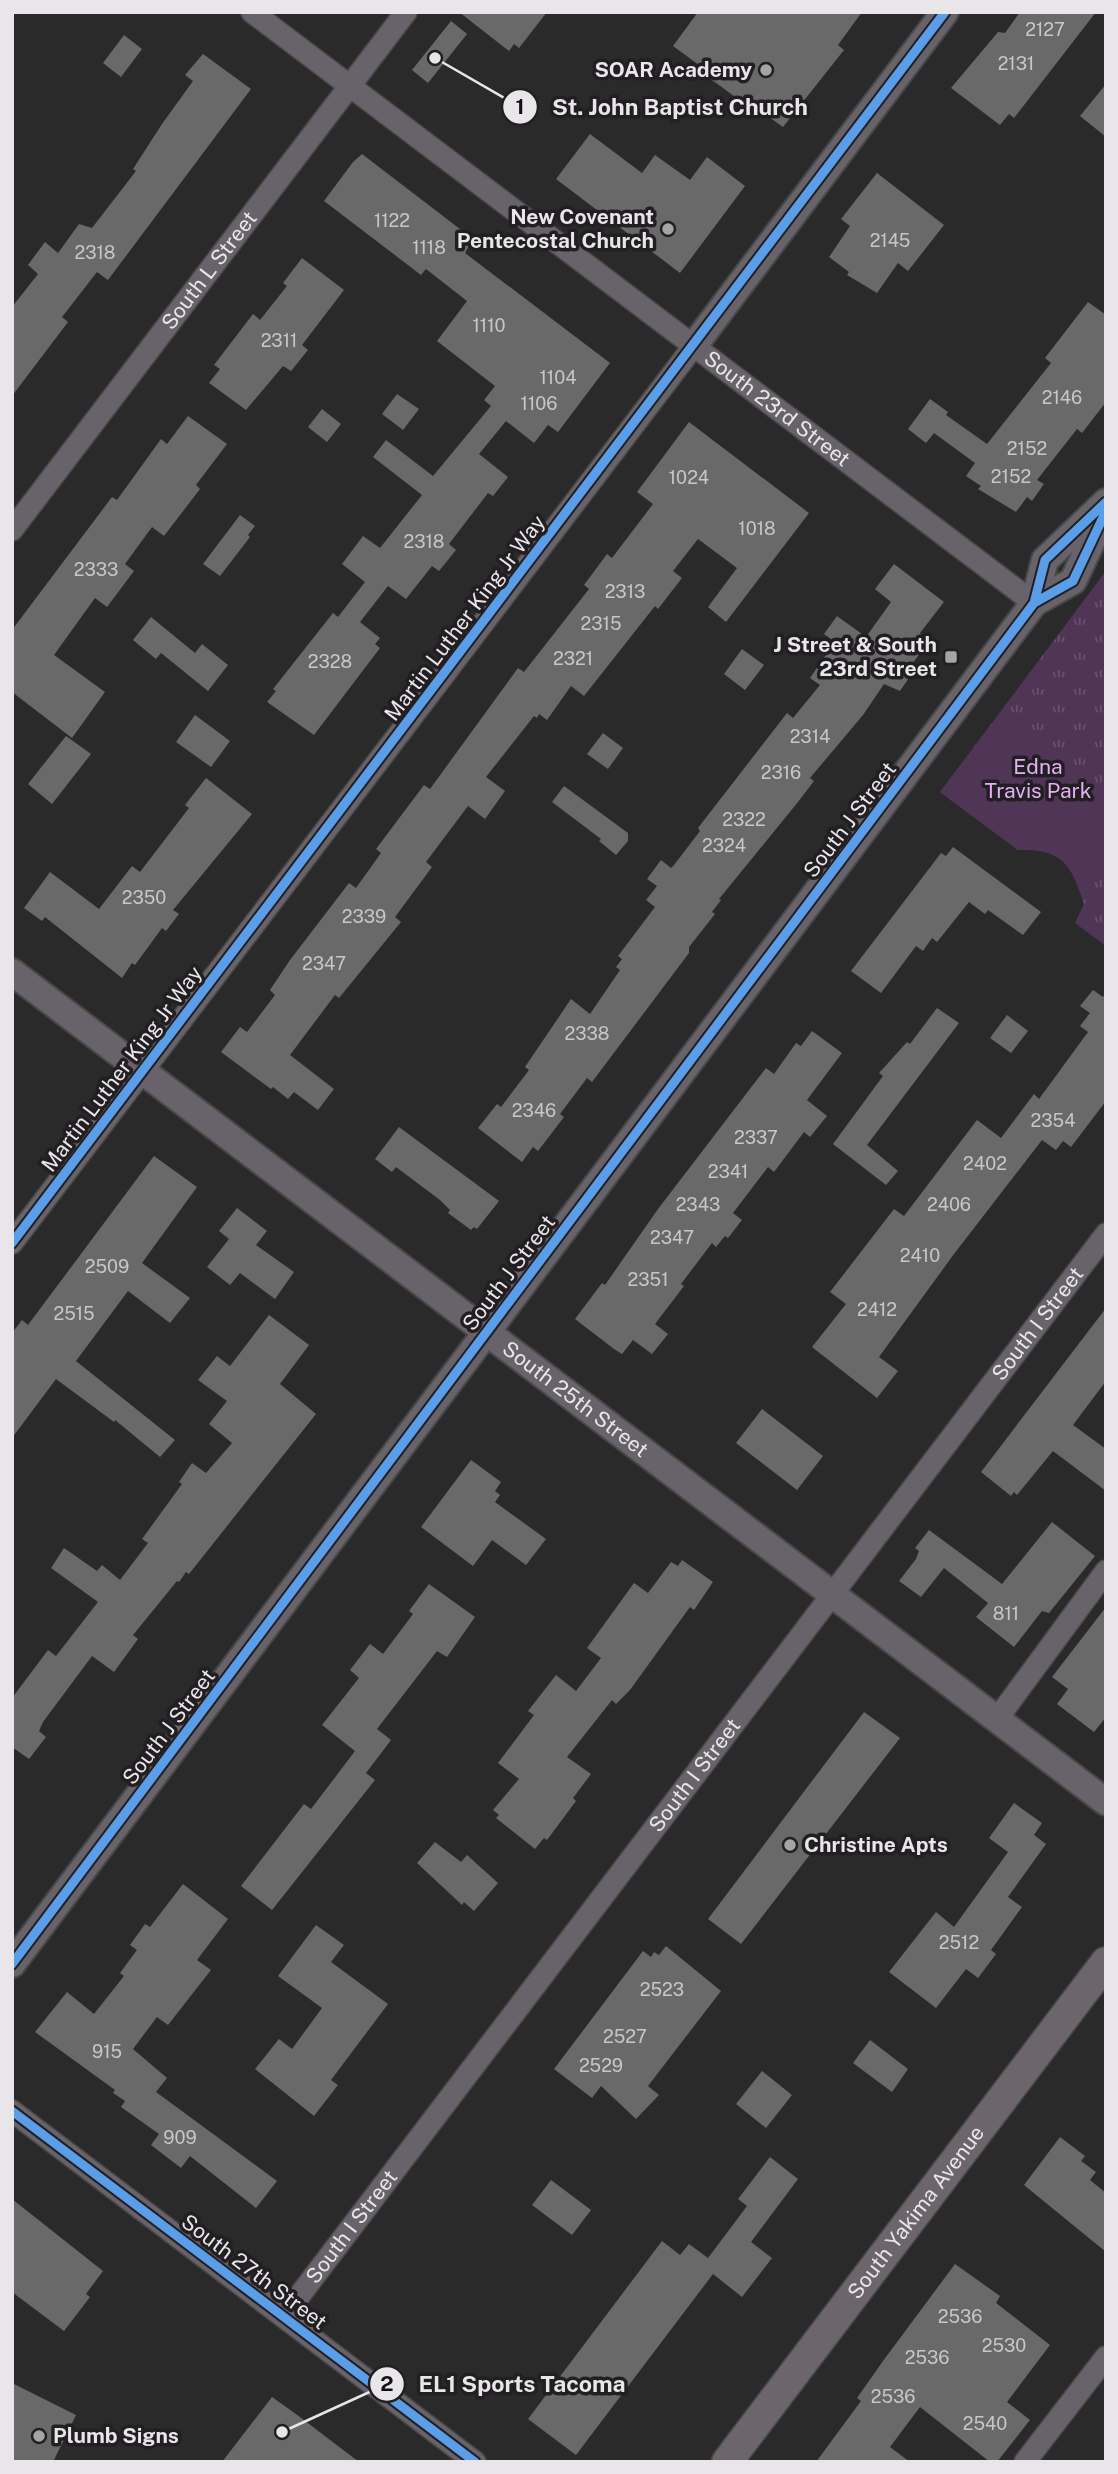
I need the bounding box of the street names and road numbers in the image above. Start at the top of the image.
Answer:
street label: South L Street [156,206,262,334]
street label: South 23rd Street [699,345,855,471]
street label: Martin Luther King Jr Way [379,510,550,726]
street label: South J Street [798,757,901,882]
street label: Martin Luther King Jr Way [36,961,207,1177]
street label: South J Street [457,1210,560,1335]
street label: South I Street [986,1262,1088,1385]
street label: South 25th Street [498,1336,653,1462]
street label: South J Street [117,1664,220,1789]
street label: South I Street [643,1713,745,1837]
street label: South Yakima Avenue [842,2121,989,2304]
street label: South I Street [300,2165,402,2288]
street label: South 27th Street [177,2209,332,2334]

